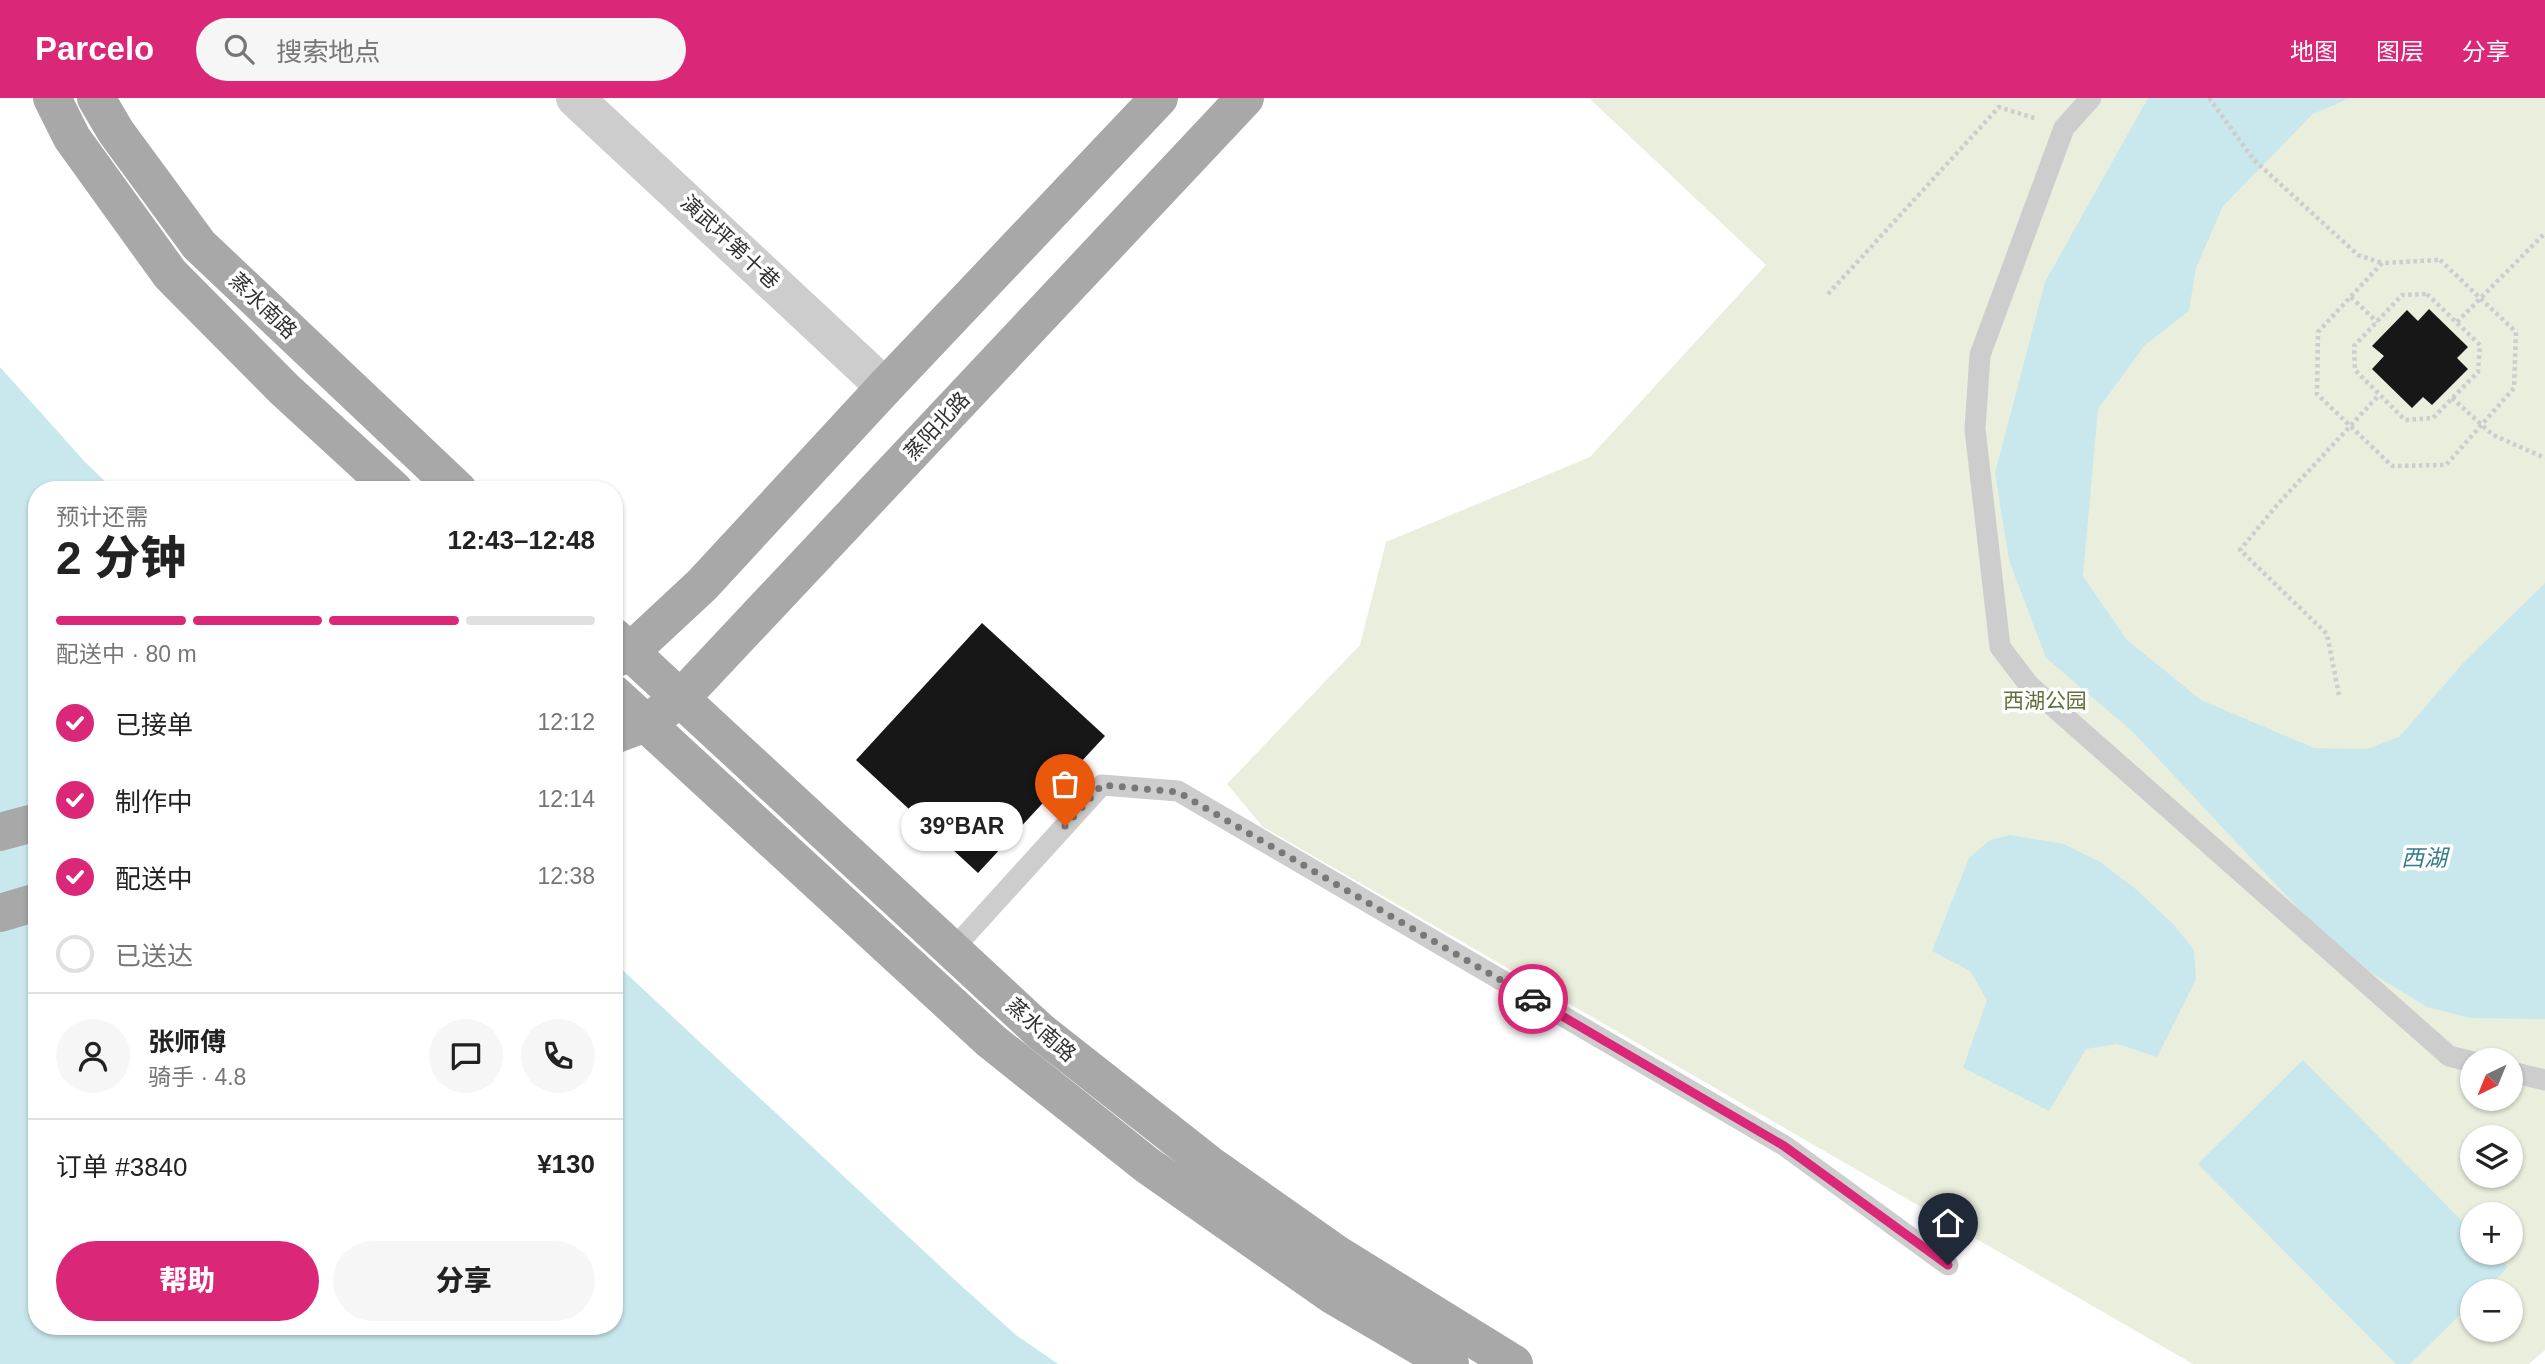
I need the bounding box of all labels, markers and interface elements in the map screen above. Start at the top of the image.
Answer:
search box [196,18,686,81]
text: Parcelo [35,30,154,67]
icon: search [220,30,258,68]
text: 搜索地点 [276,37,380,67]
text: 地图 [2290,38,2338,65]
text: 图层 [2376,38,2424,65]
text: 分享 [2462,38,2510,65]
street label: 演武坪第十巷 [676,190,784,293]
street label: 蒸水南路 [225,268,302,343]
street label: 蒸阳北路 [900,387,974,464]
text: 预计还需 [56,504,148,530]
text: 12:43–12:48 [448,525,595,555]
text: 2 分钟 [56,532,186,584]
text: 配送中 · 80 m [56,641,197,667]
park label: 西湖公园 [2003,689,2087,712]
icon: check [56,704,94,742]
text: 12:12 [537,709,595,735]
text: 已接单 [115,710,193,740]
pin [1035,754,1095,826]
icon: bag [1046,765,1084,803]
icon: check [56,781,94,819]
text: 12:14 [537,786,595,812]
text: 制作中 [115,787,193,817]
callout: 39°BAR [900,802,1023,850]
text: 39°BAR [920,813,1004,839]
water label: 西湖 [2401,845,2450,871]
icon: check [56,858,94,896]
text: 12:38 [537,863,595,889]
text: 配送中 [115,864,193,894]
text: 已送达 [115,941,193,971]
courier [1498,964,1568,1034]
icon: car [1514,980,1552,1018]
street label: 蒸水南路 [1002,993,1081,1066]
button: person [56,1019,130,1093]
button: chat [429,1019,503,1093]
button: phone [521,1019,595,1093]
text: 张师傅 [148,1027,226,1057]
north arrow [2460,1048,2524,1111]
map controls [2460,1048,2523,1342]
text: 骑手 · 4.8 [148,1064,246,1090]
button: layers [2460,1125,2523,1188]
text: ¥130 [537,1149,595,1179]
text: 订单 #3840 [56,1152,188,1182]
pin [1918,1193,1978,1265]
button: + [2460,1202,2523,1265]
icon: home [1929,1204,1967,1242]
button: 帮助 [56,1241,319,1321]
button: 分享 [333,1241,595,1321]
button: − [2460,1279,2523,1342]

